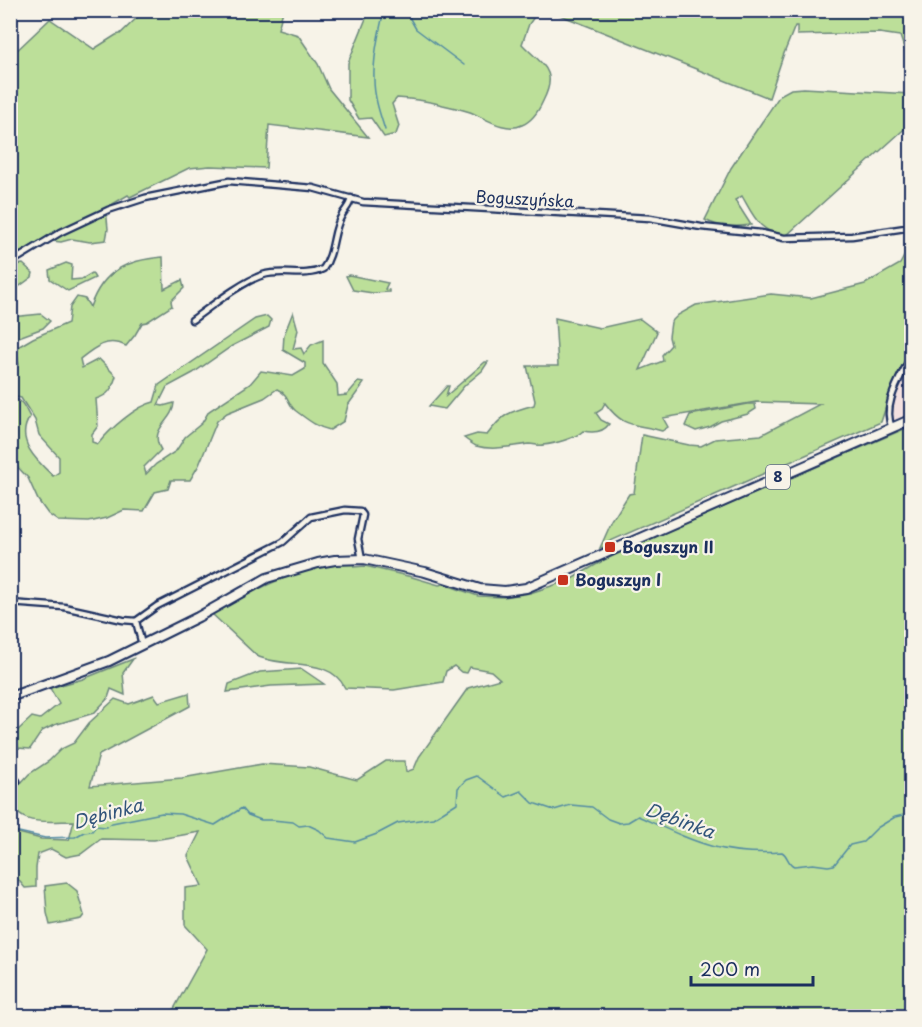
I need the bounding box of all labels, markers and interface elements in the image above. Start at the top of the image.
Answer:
street label: Boguszyńska [475,183,575,213]
road number: 8 [766,465,790,489]
place label: Boguszyn II [622,534,713,558]
marker: Boguszyn II [603,540,617,554]
place label: Boguszyn I [575,567,661,591]
marker: Boguszyn I [556,573,570,587]
water label: Dębinka [70,790,146,835]
water label: Dębinka [642,795,720,845]
scale bar [691,949,812,987]
text: 200 m [700,955,760,982]

